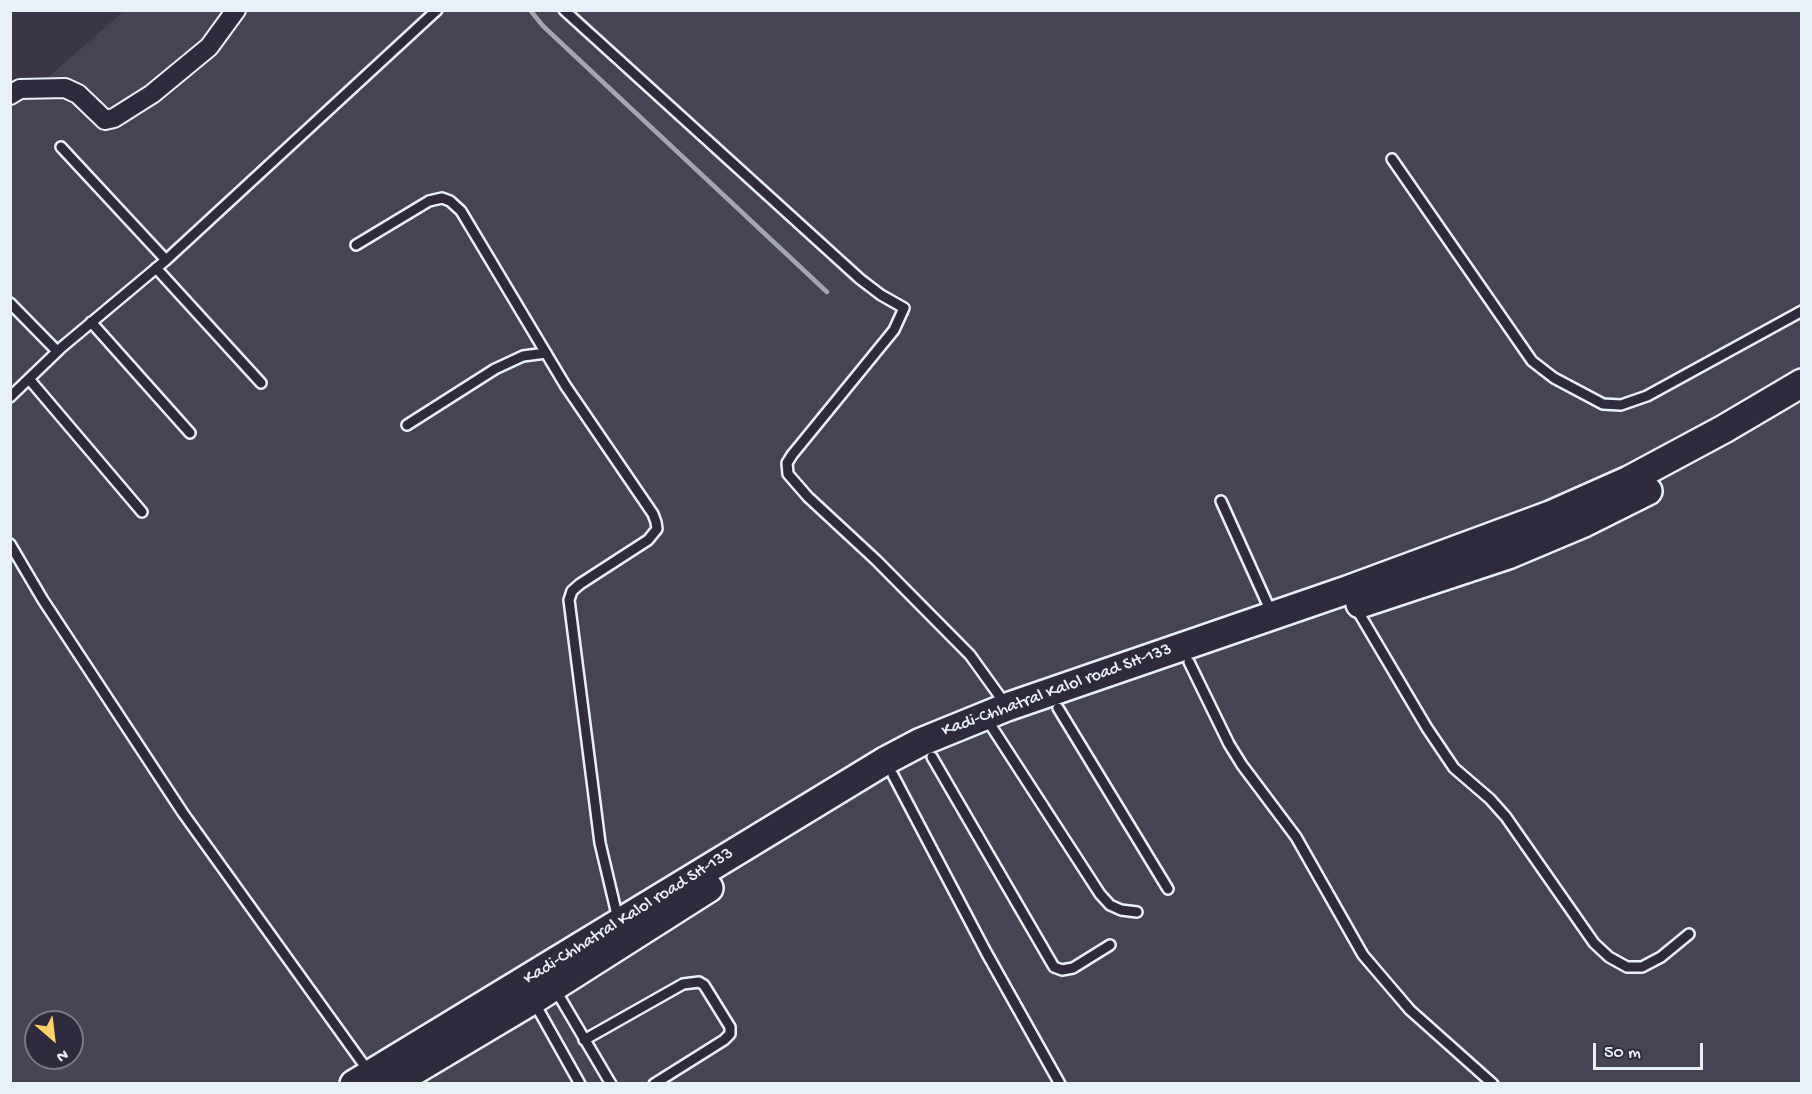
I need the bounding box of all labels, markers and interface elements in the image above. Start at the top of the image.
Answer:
street label: Kadi-Chhatral Kalol road SH-133 [939,639,1175,743]
street label: Kadi-Chhatral Kalol road SH-133 [520,843,738,991]
north arrow [24,1010,84,1070]
scale bar [1596,1031,1706,1069]
text: 50 m [1604,1043,1641,1064]
text: N [53,1044,71,1065]

